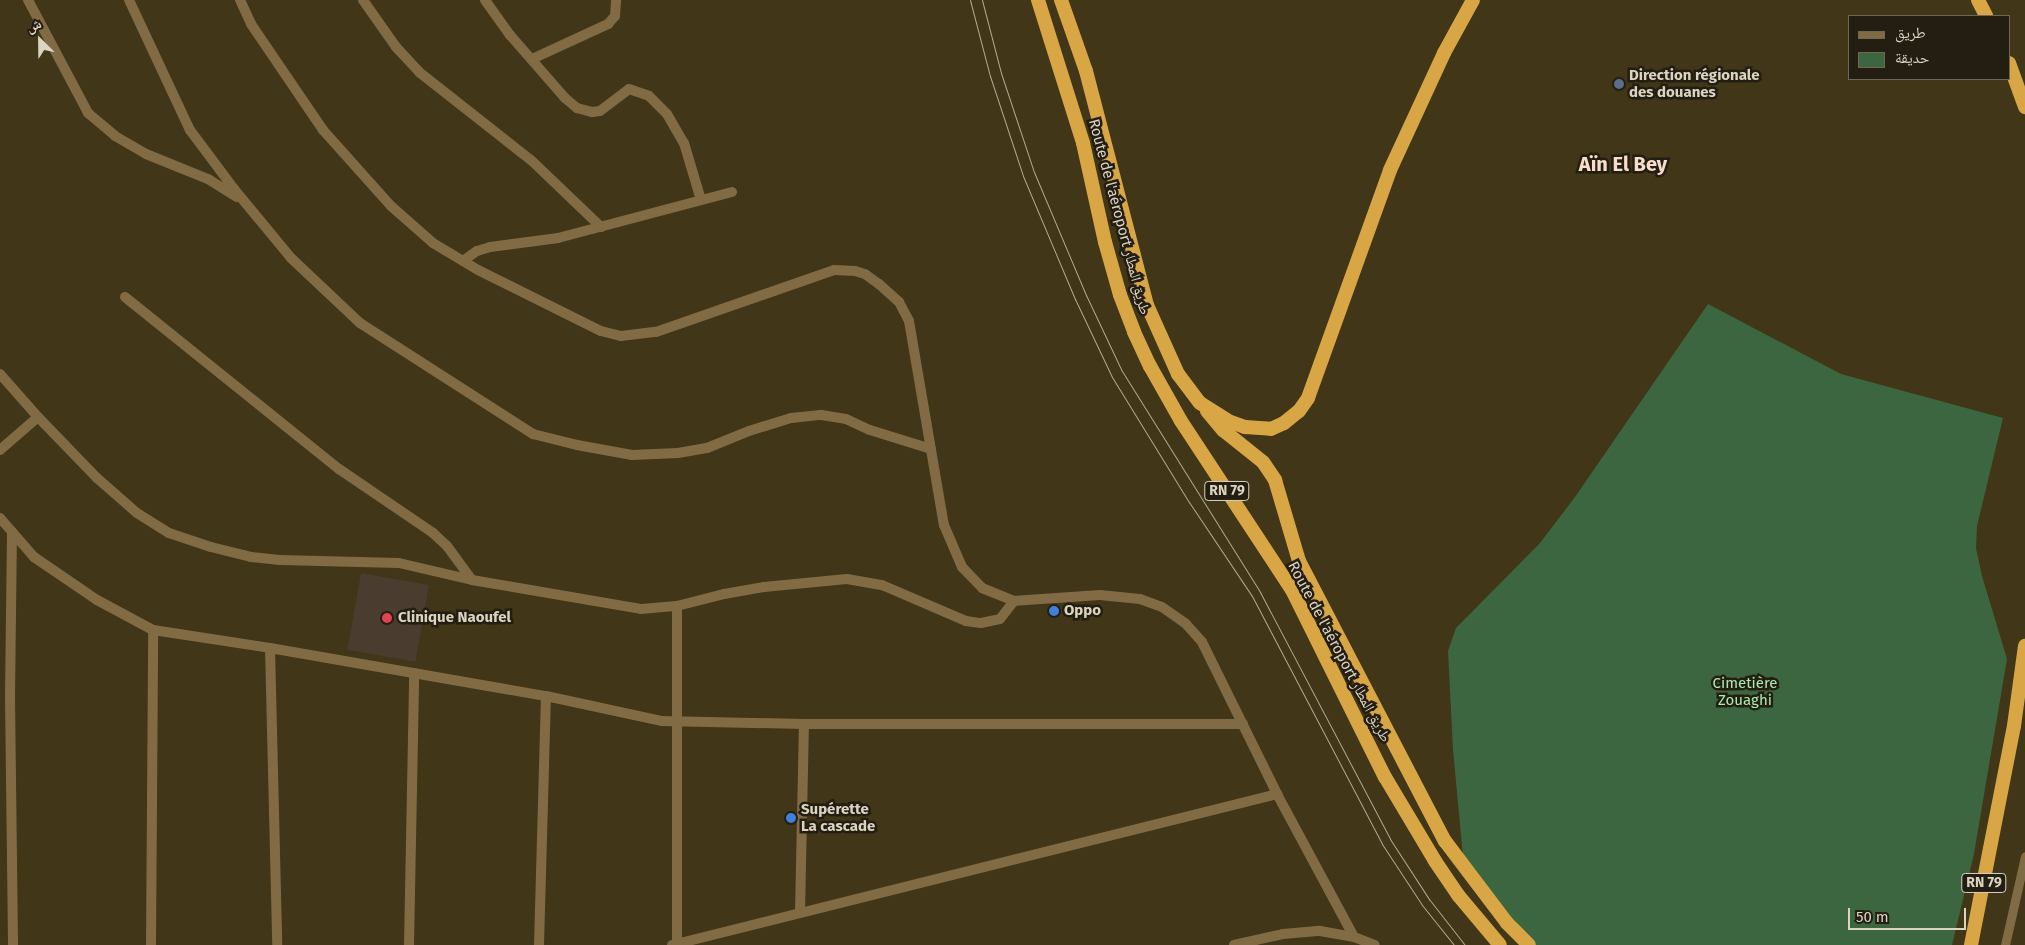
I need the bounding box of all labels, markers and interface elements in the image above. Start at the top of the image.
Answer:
north arrow [15,15,65,65]
text: ش [24,15,44,36]
legend [1848,15,2010,80]
text: طريق [1895,24,1926,42]
text: حديقة [1895,49,1929,67]
place label: Direction régionale des douanes [1629,66,1759,101]
marker: Direction régionale des douanes [1613,78,1625,90]
street label: Route de l'aéroport طريق المطار [1084,117,1154,317]
district label: Aïn El Bey [1579,152,1667,176]
road number: RN 79 [1203,480,1251,502]
street label: Route de l'aéroport طريق المطار [1284,559,1394,745]
place label: Oppo [1064,602,1101,620]
marker: Oppo [1048,605,1060,617]
place label: Clinique Naoufel [398,609,511,627]
marker: Clinique Naoufel [380,611,394,625]
park label: Cimetière Zouaghi [1713,674,1777,709]
place label: Supérette La cascade [801,800,875,835]
marker: Supérette La cascade [785,812,797,824]
road number: RN 79 [1960,871,2008,894]
scale bar [1850,898,1968,930]
text: 50 m [1856,908,1889,926]

